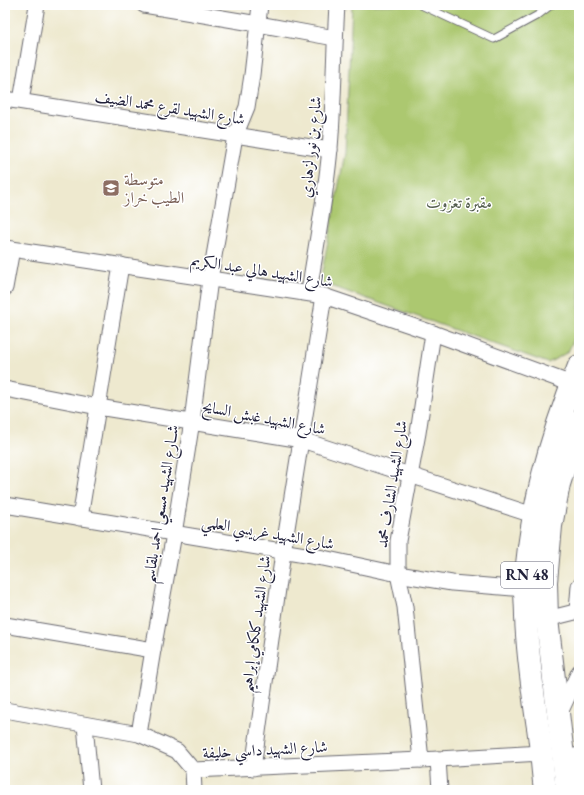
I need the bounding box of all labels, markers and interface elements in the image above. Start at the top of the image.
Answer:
street label: شارع الشهيد لقرع محمد الضيف [93,85,246,133]
street label: شارع بن نور لزهاري [295,95,329,199]
place label: متوسطة الطيب خراز [122,169,184,208]
school or university icon: متوسطة الطيب خراز [101,178,121,198]
park label: مقبرة تغزوت [426,192,492,213]
street label: شارع الشهيد هالي عبد الكريم [189,249,335,296]
street label: شارع الشهيد غبش السايح [200,395,327,443]
street label: شارع الشهيد الشارف محمد [371,419,415,550]
street label: شــارع الشهيد مسعي احمد بلقاسم [138,423,189,586]
street label: شارع الشهيد غريسي العلمي [199,511,336,559]
street label: شارع الشهيد كلكامي إبراهيم [235,554,281,695]
road number: RN 48 [501,562,553,588]
street label: شارع الشهيد داسي خليفة [202,736,328,768]

